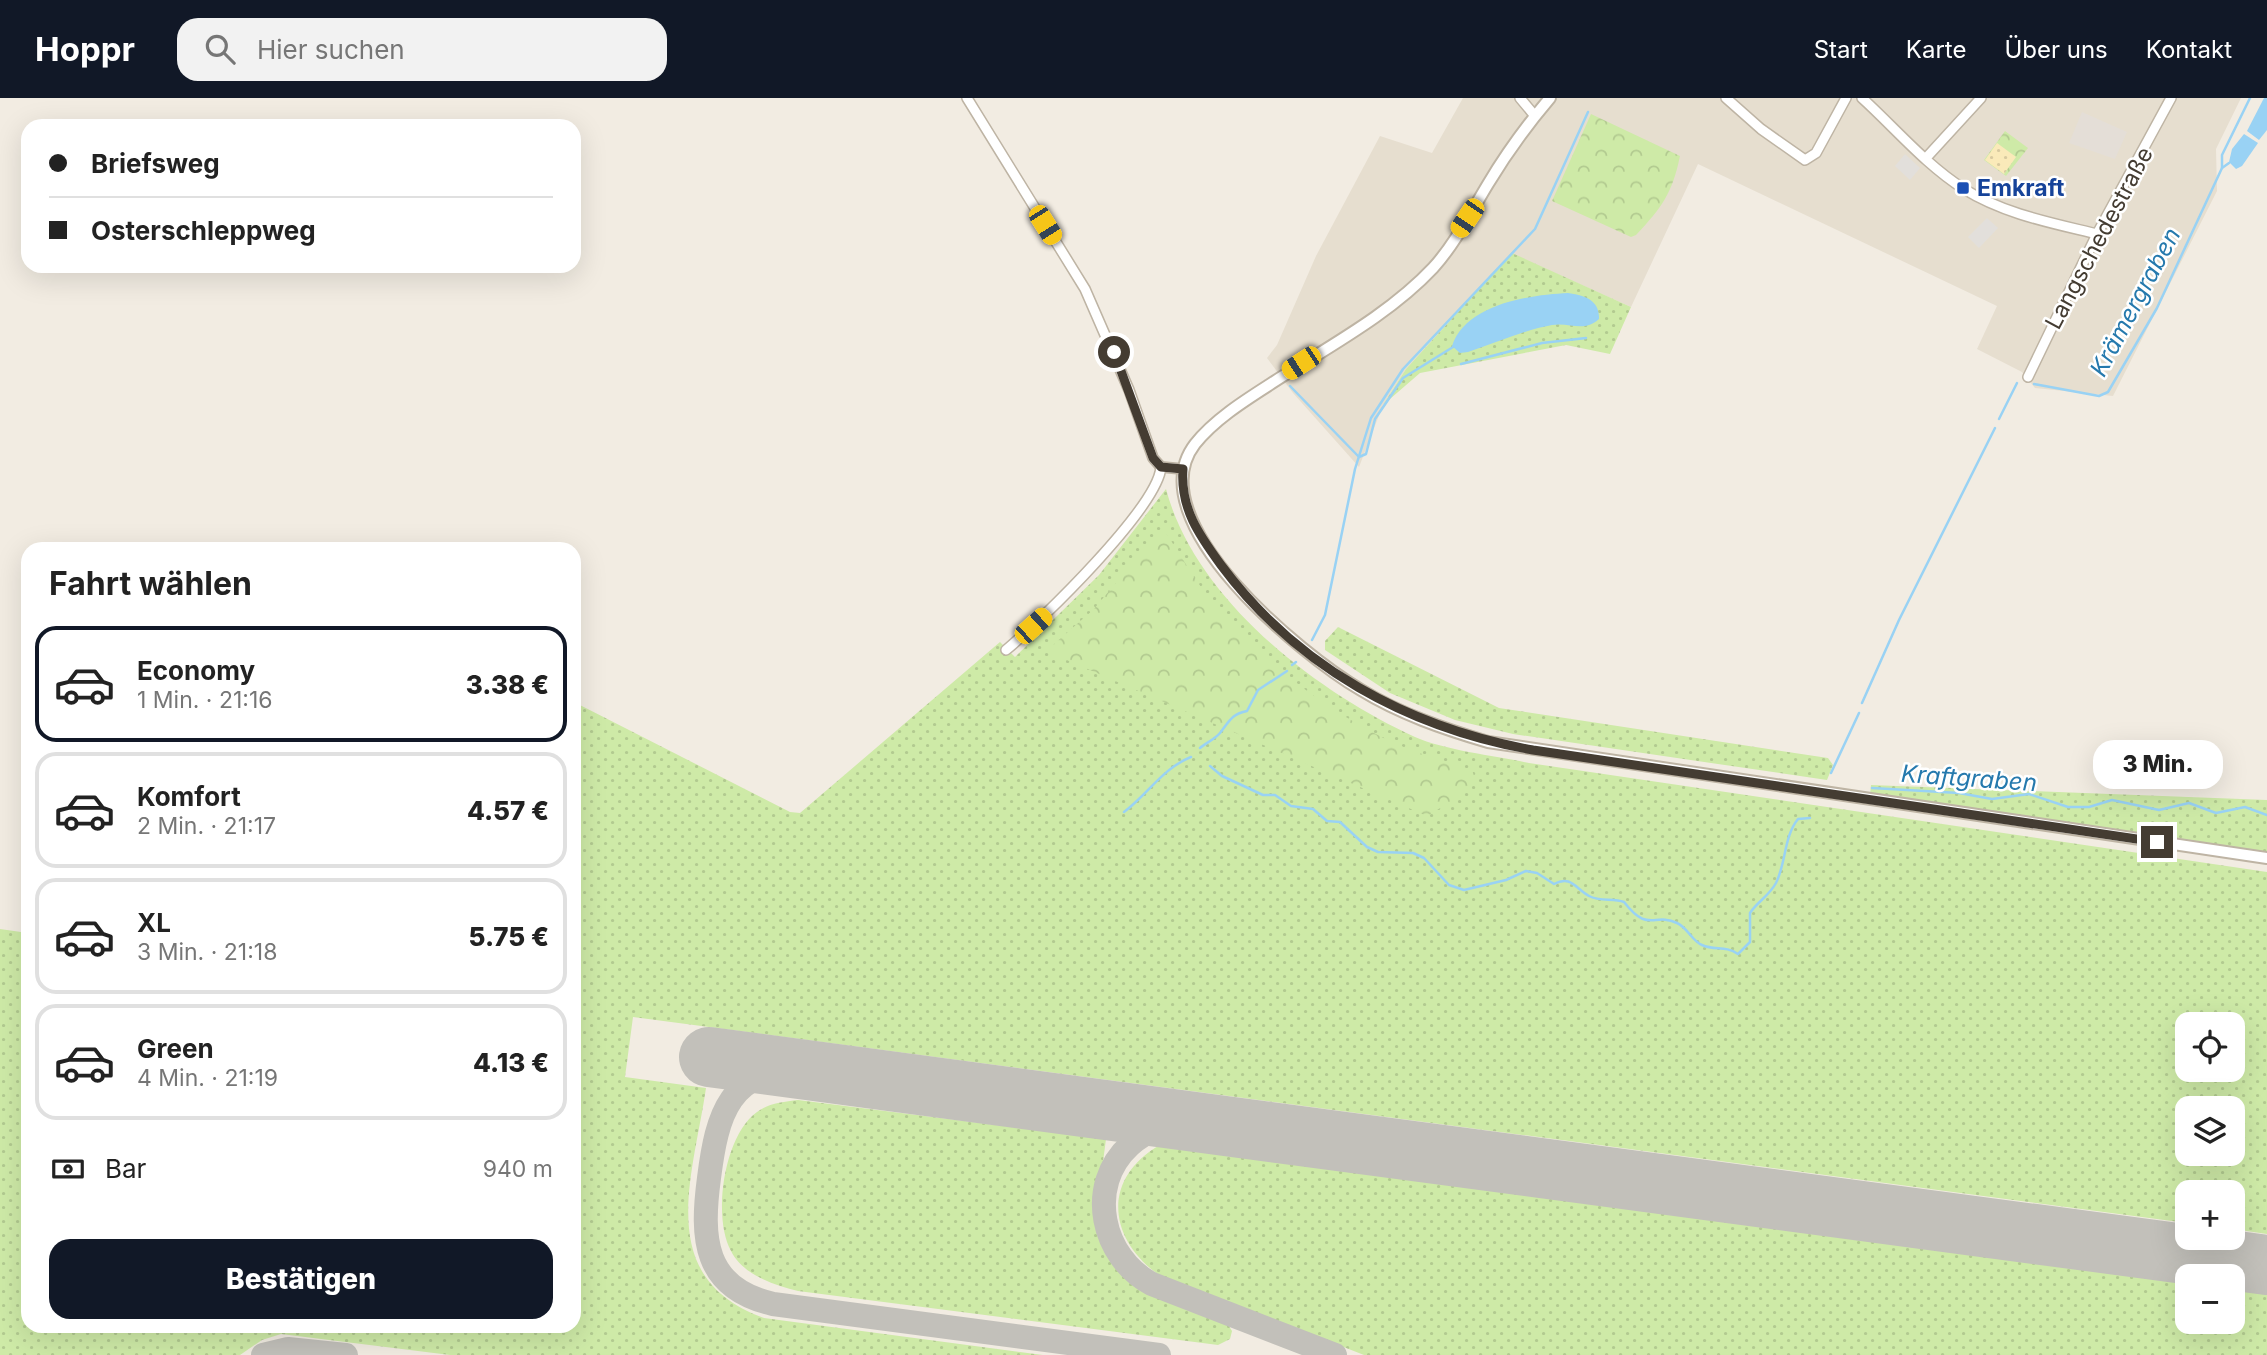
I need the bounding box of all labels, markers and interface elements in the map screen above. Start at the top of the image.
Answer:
search box [177,18,667,81]
text: Hoppr [35,29,135,69]
icon: search [201,30,239,68]
text: Hier suchen [257,34,405,65]
text: Start [1814,35,1868,64]
text: Karte [1906,35,1966,64]
text: Über uns [2004,35,2108,64]
text: Kontakt [2146,35,2232,64]
street label: Langschedestraße [2039,142,2159,334]
text: Briefsweg [91,148,220,179]
place label: Emkraft [1977,174,2065,202]
marker: Emkraft [1955,180,1971,196]
car [1447,195,1488,241]
car [1025,202,1066,248]
text: Osterschleppweg [91,215,316,246]
water label: Krämergraben [2084,223,2186,381]
route start [1098,336,1130,368]
car [1278,343,1325,383]
text: Fahrt wählen [49,564,252,603]
car [1011,604,1056,648]
icon: car [53,653,116,716]
text: Economy [137,655,255,686]
text: 3.38 € [466,669,549,700]
text: 1 Min. · 21:16 [137,686,273,714]
callout: 3 Min. [2092,740,2222,790]
text: 3 Min. [2122,750,2194,778]
water label: Kraftgraben [1900,759,2038,797]
icon: car [53,779,116,842]
text: Komfort [137,781,241,812]
text: 4.57 € [467,795,549,826]
text: 2 Min. · 21:17 [137,812,276,840]
route end [2141,826,2173,858]
icon: car [53,905,116,968]
text: XL [137,907,171,938]
text: 5.75 € [469,921,549,952]
text: 3 Min. · 21:18 [137,938,277,966]
map controls [2175,1012,2245,1334]
button: locate [2175,1012,2245,1082]
icon: car [53,1031,116,1094]
text: Green [137,1033,214,1064]
text: 4.13 € [473,1047,549,1078]
text: 4 Min. · 21:19 [137,1064,278,1092]
button: layers [2175,1096,2245,1166]
icon: cash [49,1150,87,1188]
text: Bar [105,1153,146,1184]
text: 940 m [483,1155,553,1183]
button: + [2175,1180,2245,1250]
button: Bestätigen [49,1239,553,1319]
button: − [2175,1264,2245,1334]

